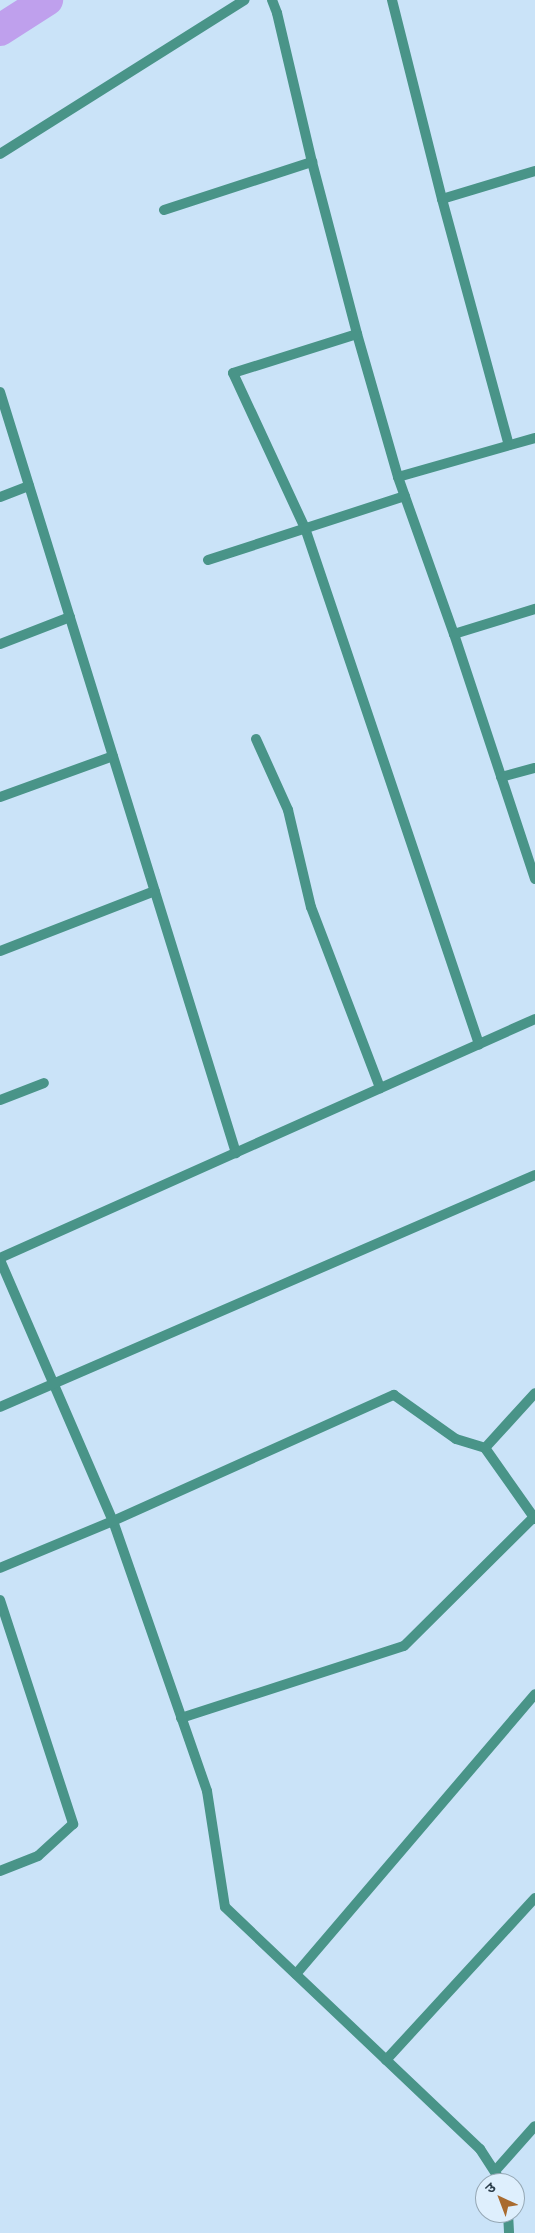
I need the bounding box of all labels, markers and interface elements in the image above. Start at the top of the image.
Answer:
north arrow [475,2173,525,2223]
text: उ [482,2179,499,2196]

